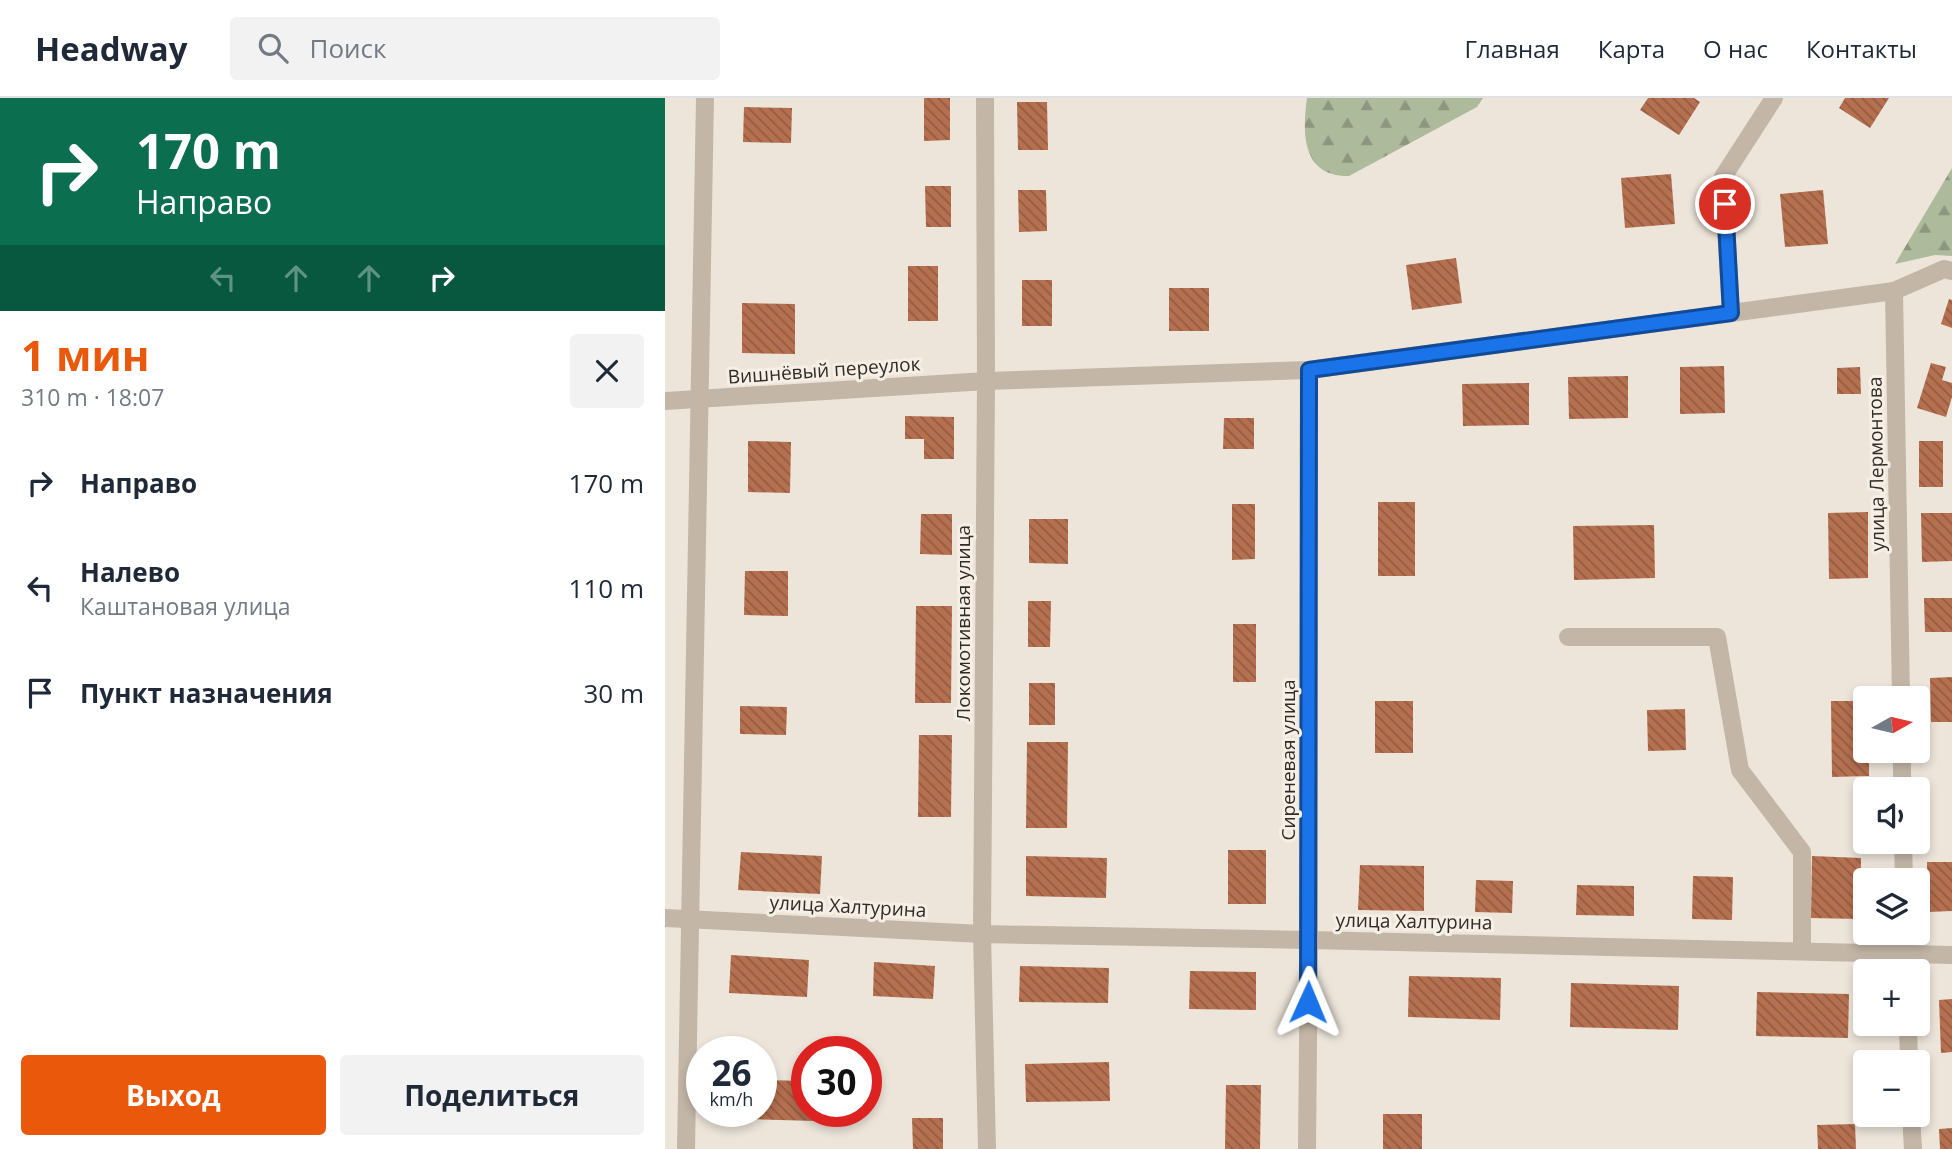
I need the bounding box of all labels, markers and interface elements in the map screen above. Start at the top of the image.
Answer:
search box [230,17,720,80]
text: Headway [35,26,188,71]
icon: search [254,29,292,67]
text: Поиск [310,30,387,66]
text: Главная [1465,32,1560,65]
text: Карта [1598,32,1665,65]
text: О нас [1703,32,1768,65]
text: Контакты [1806,32,1917,65]
text: 170 m [136,117,281,183]
icon: right [21,126,112,217]
pin [1695,174,1755,234]
text: Направо [136,180,272,223]
icon: arrive [1706,185,1744,223]
icon: left [204,259,242,297]
icon: ahead [277,259,315,297]
icon: ahead [350,259,388,297]
icon: right [423,259,461,297]
text: 1 мин [21,326,149,383]
button: close [570,334,644,408]
street label: Вишнёвый переулок [727,350,921,390]
street label: улица Лермонтова [1861,376,1891,552]
text: 310 m · 18:07 [21,381,164,413]
icon: right [21,464,59,502]
text: Направо [80,465,197,501]
text: 170 m [569,465,644,501]
street label: Локомотивная улица [950,525,976,721]
text: Налево [80,554,180,590]
icon: left [21,569,59,607]
text: 110 m [569,570,644,606]
text: Каштановая улица [80,590,290,622]
icon: arrive [21,674,59,712]
text: Пункт назначения [80,675,333,711]
text: 30 m [583,675,644,711]
street label: Сиреневая улица [1275,680,1301,840]
north arrow [1853,686,1930,763]
map controls [1853,686,1930,1127]
button: sound [1853,777,1930,854]
button: layers [1853,868,1930,945]
street label: улица Халтурина [769,889,927,923]
street label: улица Халтурина [1335,907,1493,935]
button: + [1853,959,1930,1036]
position arrow [1271,965,1345,1039]
speed limit sign: 30 [791,1036,882,1127]
text: 26 [711,1049,752,1096]
button: − [1853,1050,1930,1127]
button: Выход [21,1055,326,1135]
button: Поделиться [340,1055,644,1135]
text: km/h [710,1087,753,1111]

